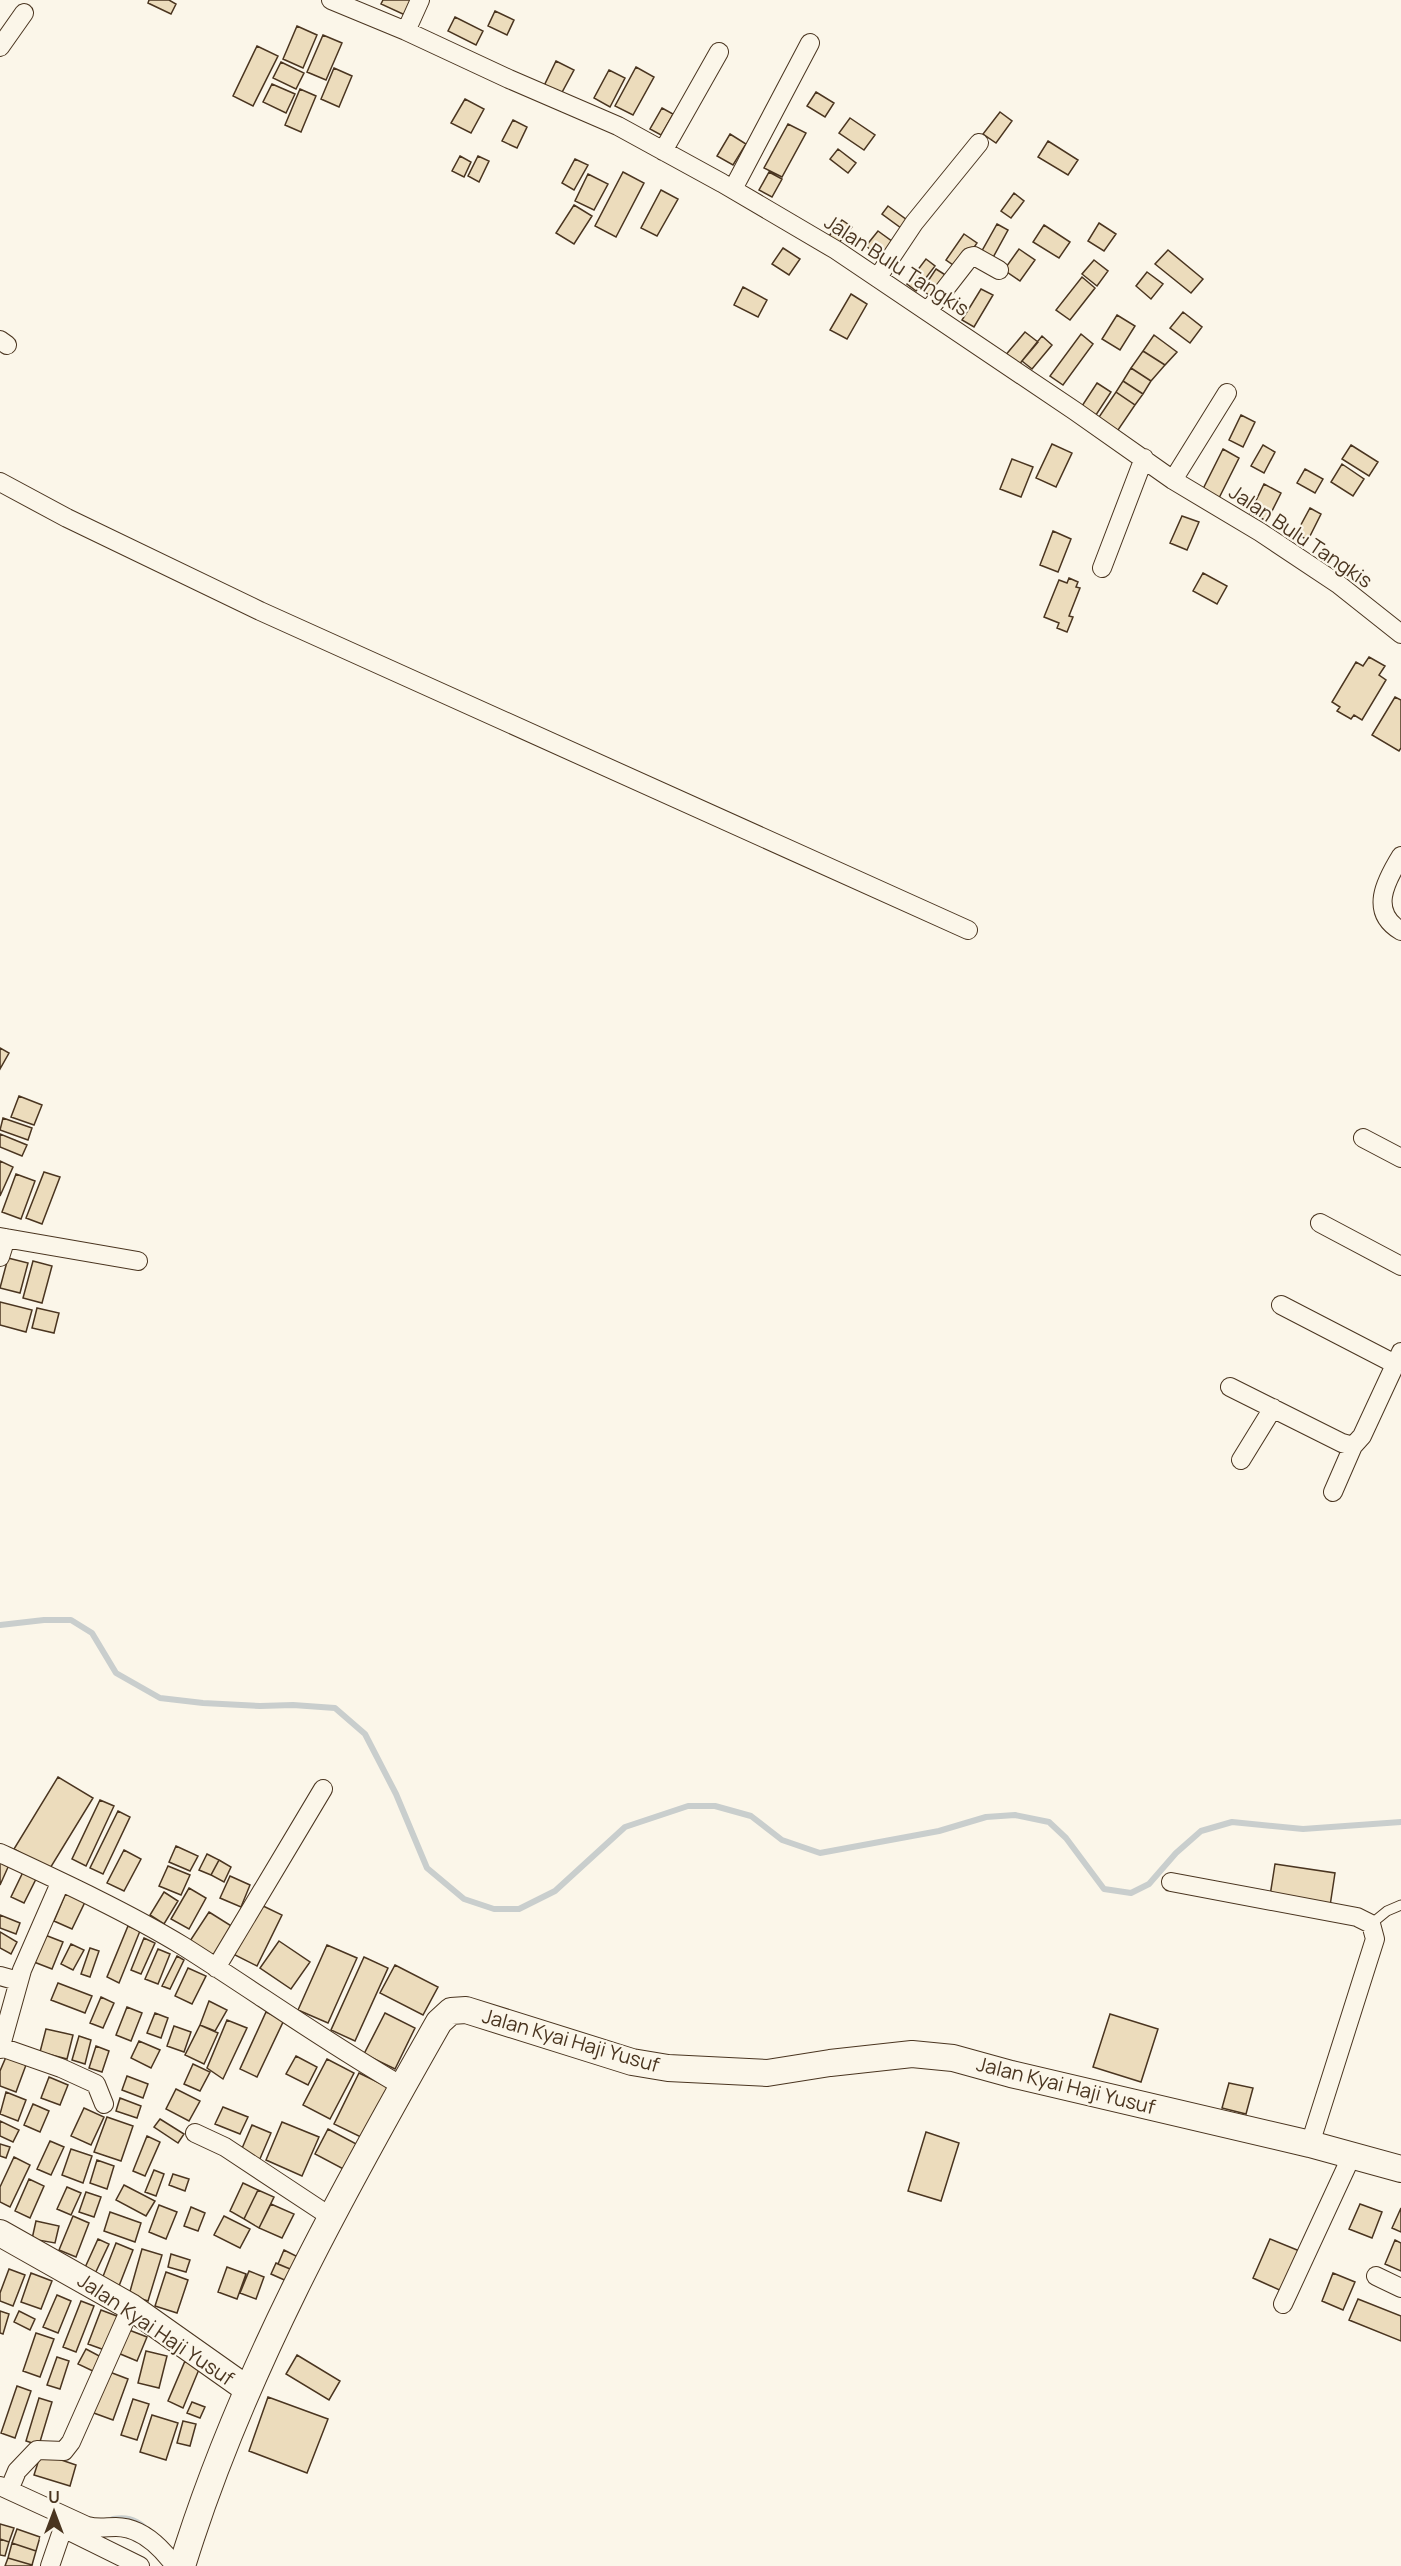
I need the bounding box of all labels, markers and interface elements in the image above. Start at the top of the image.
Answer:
street label: Jalan Bulu Tangkis [820,208,974,322]
street label: Jalan Bulu Tangkis [1224,478,1378,594]
street label: Jalan Kyai Haji Yusuf [479,2002,663,2078]
street label: Jalan Kyai Haji Yusuf [974,2050,1158,2120]
street label: Jalan Kyai Haji Yusuf [73,2267,239,2391]
north arrow [24,2482,84,2542]
text: U [48,2486,60,2508]

